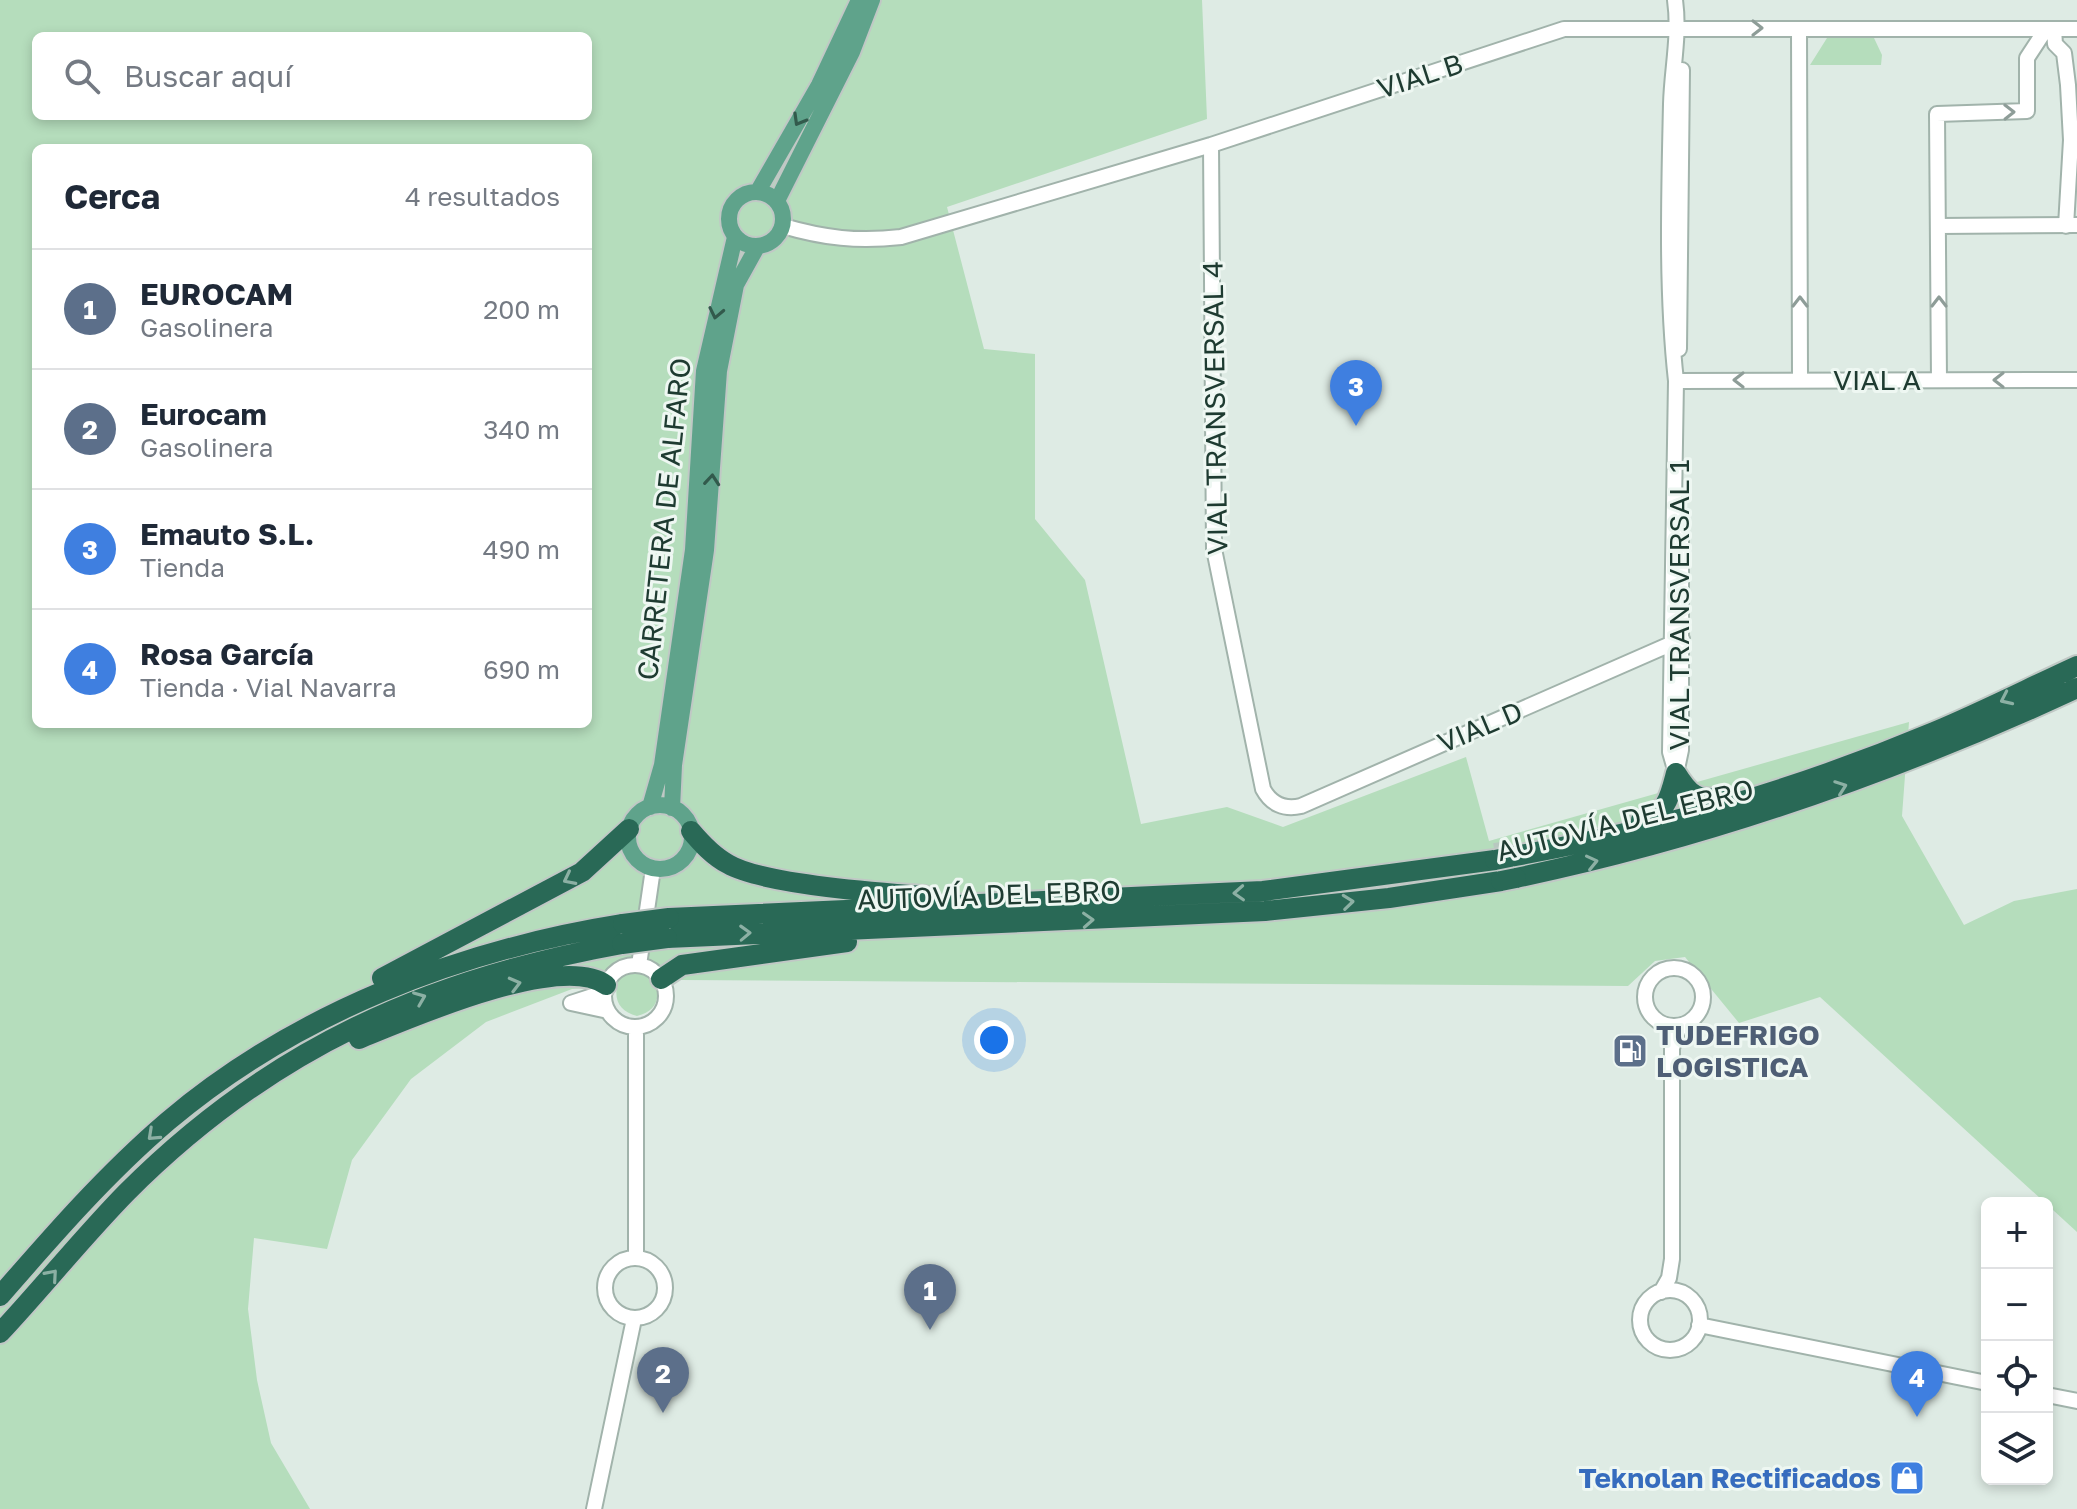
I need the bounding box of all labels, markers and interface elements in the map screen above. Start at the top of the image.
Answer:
one-way arrow [1751,20,1764,37]
search box [32,32,592,120]
street label: VIAL B [1373,46,1467,105]
icon: search [60,54,104,98]
text: Buscar aquí [124,58,292,94]
one-way arrow [2003,103,2016,121]
one-way arrow [794,111,809,126]
text: Cerca [64,176,160,216]
text: 4 resultados [405,181,560,212]
street label: VIAL TRANSVERSAL 4 [1195,260,1234,556]
text: EUROCAM [140,276,293,312]
text: 1 [83,294,97,325]
text: 200 m [483,294,560,325]
one-way arrow [1791,295,1809,308]
one-way arrow [1930,295,1948,308]
one-way arrow [708,305,725,319]
text: Gasolinera [140,312,273,343]
street label: CARRETERA DE ALFARO [630,356,697,682]
pin: 3 [1330,360,1382,426]
street label: VIAL A [1833,363,1921,396]
one-way arrow [1732,371,1745,389]
one-way arrow [1992,371,2005,389]
text: Eurocam [140,396,267,432]
text: 2 [82,414,98,445]
text: 340 m [483,414,560,445]
text: Gasolinera [140,432,273,463]
street label: VIAL TRANSVERSAL 1 [1662,459,1695,751]
one-way arrow [703,474,720,487]
text: Emauto S.L. [140,516,314,552]
text: 3 [82,534,98,565]
text: 490 m [483,534,560,565]
text: Tienda [140,552,225,583]
text: Rosa García [140,636,314,672]
text: 4 [82,654,98,685]
text: 690 m [483,654,560,685]
text: Tienda · Vial Navarra [140,672,397,703]
one-way arrow [2000,689,2014,705]
street label: VIAL D [1432,694,1527,759]
street label: AUTOVÍA DEL EBRO [1493,772,1757,867]
one-way arrow [1833,780,1847,797]
one-way arrow [1585,854,1598,871]
one-way arrow [563,869,578,884]
street label: AUTOVÍA DEL EBRO [857,873,1121,916]
one-way arrow [1232,884,1245,901]
one-way arrow [1342,894,1355,911]
one-way arrow [1082,911,1095,928]
one-way arrow [739,925,752,942]
one-way arrow [508,977,522,994]
one-way arrow [412,991,426,1008]
place label: TUDEFRIGO LOGISTICA [1656,1018,1820,1083]
your location [974,1020,1014,1060]
fuel station icon: TUDEFRIGO LOGISTICA [1611,1032,1649,1070]
one-way arrow [148,1125,163,1139]
map controls [1981,1197,2053,1485]
button: + [1981,1197,2053,1269]
pin: 1 [904,1264,956,1330]
one-way arrow [42,1269,56,1284]
button: − [1981,1269,2053,1341]
button: locate [1981,1341,2053,1413]
pin: 2 [637,1347,689,1413]
pin: 4 [1891,1351,1943,1417]
button: layers [1981,1413,2053,1485]
shop icon: Teknolan Rectificados [1888,1459,1926,1497]
place label: Teknolan Rectificados [1579,1461,1881,1494]

